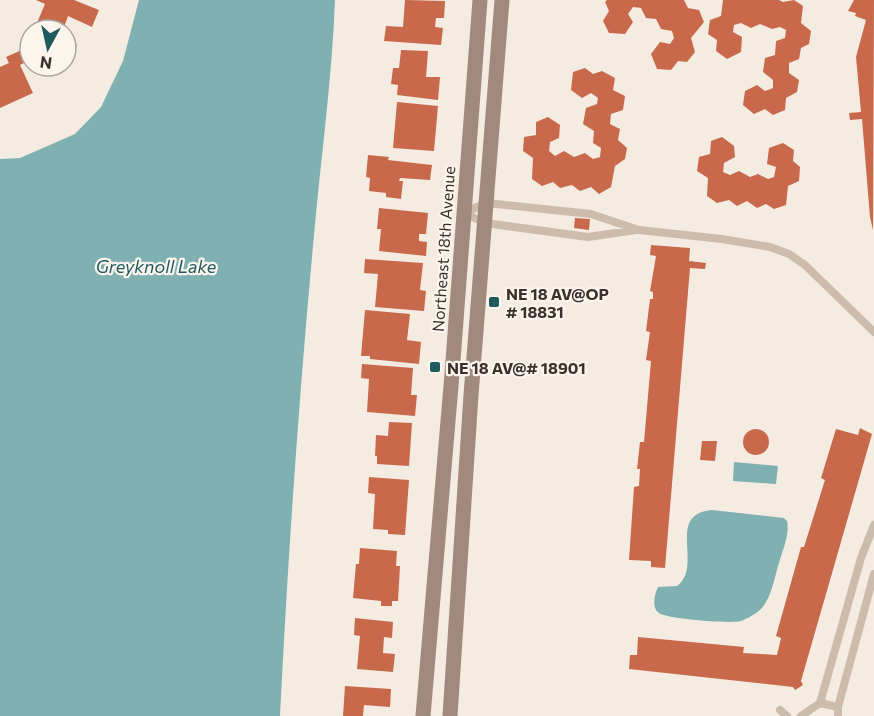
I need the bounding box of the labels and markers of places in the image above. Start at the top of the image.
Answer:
place label: NE 18 AV@OP # 18831 [506,284,609,321]
marker: NE 18 AV@OP # 18831 [487,295,501,309]
place label: NE 18 AV@# 18901 [447,358,586,377]
marker: NE 18 AV@# 18901 [428,360,442,374]

